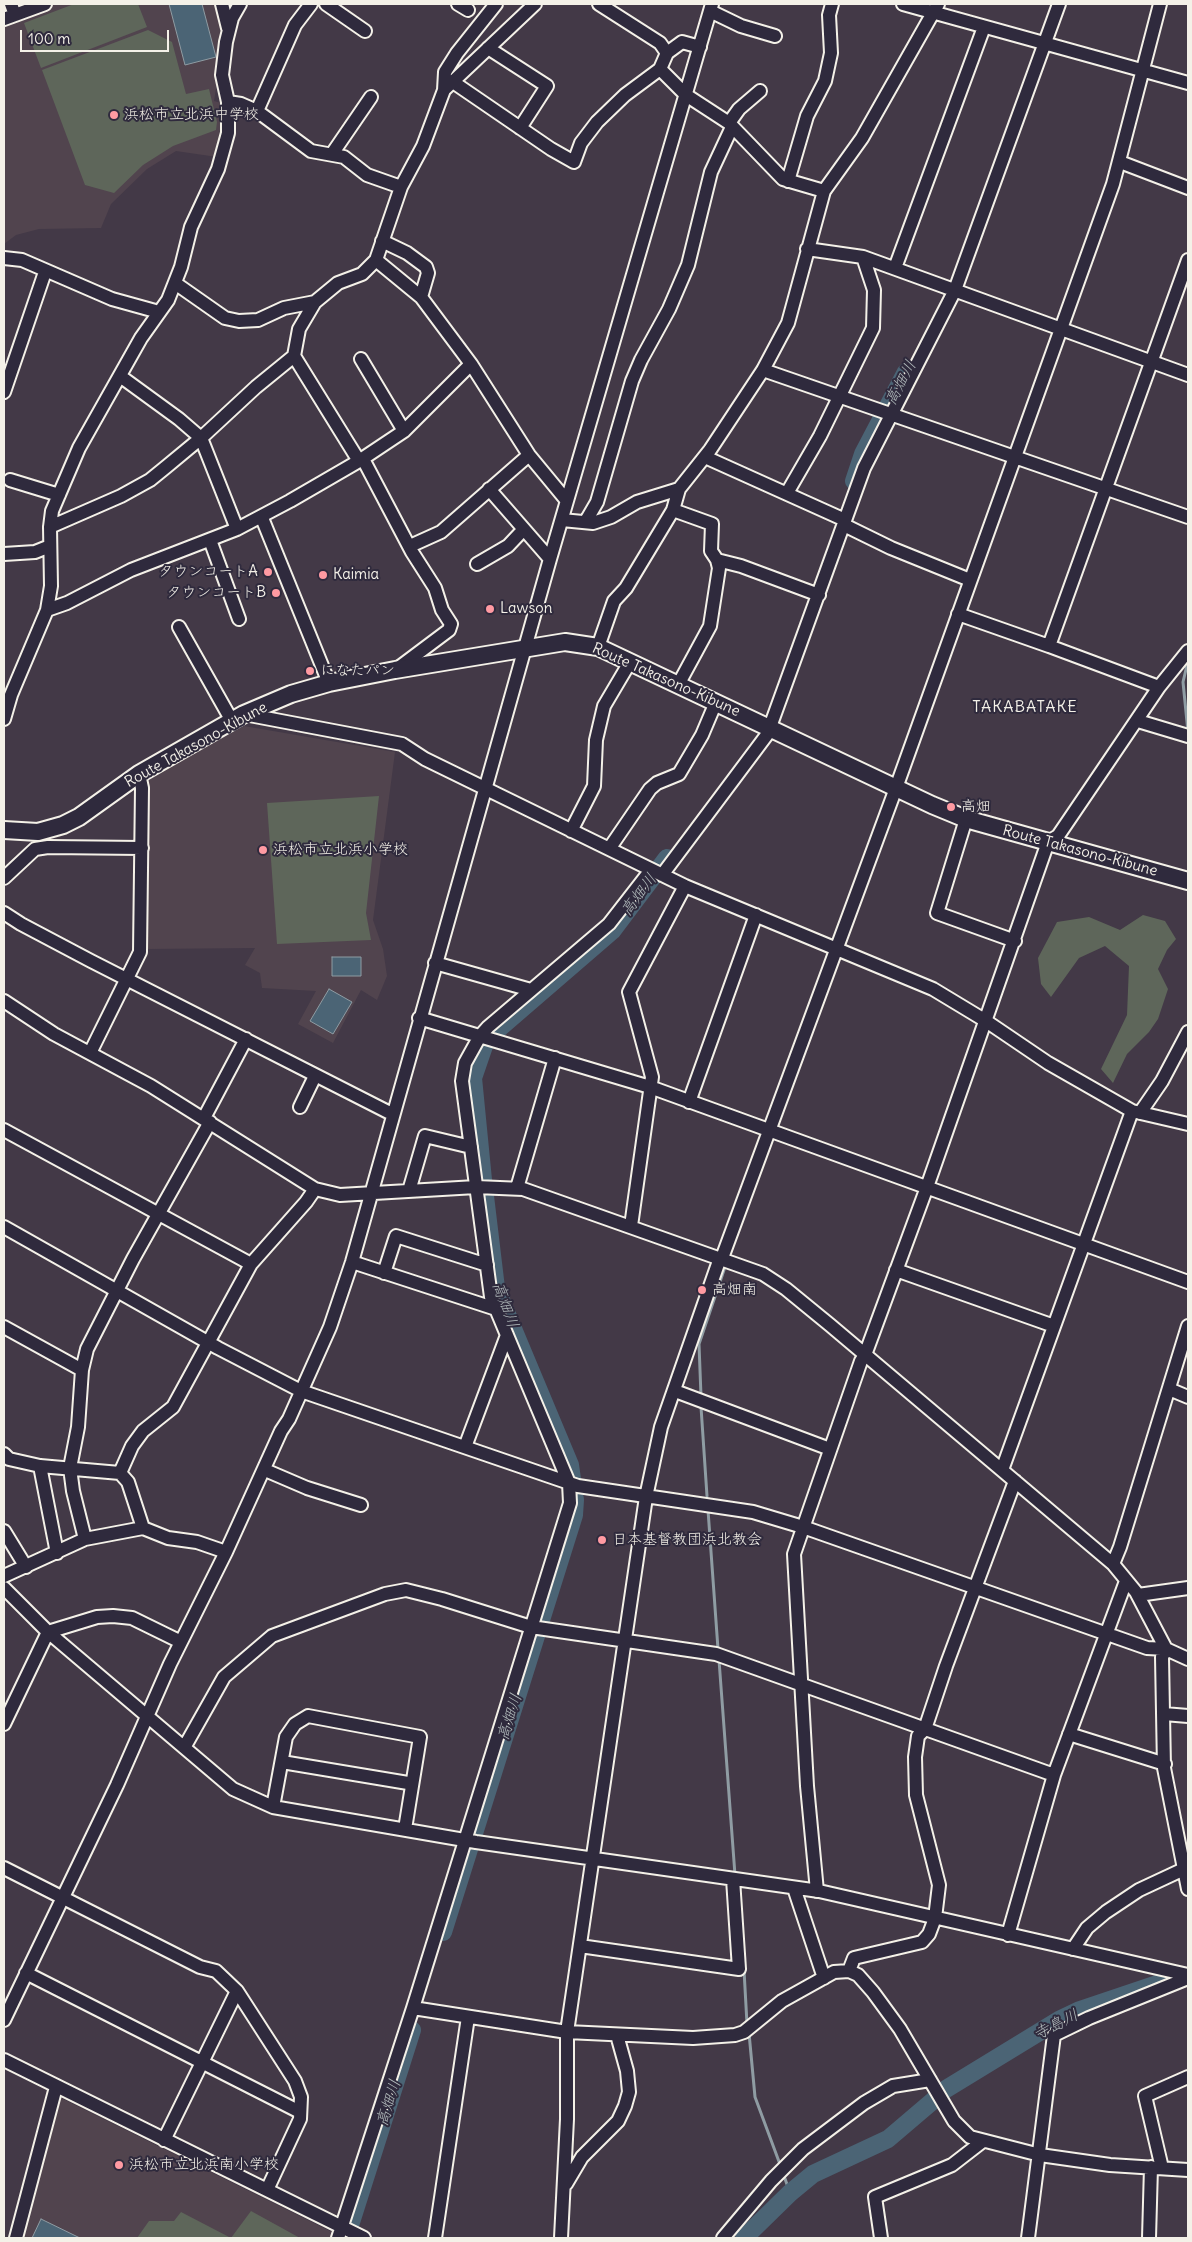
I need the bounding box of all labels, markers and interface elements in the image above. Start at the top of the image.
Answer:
scale bar [22,20,171,52]
text: 100 m [28,29,70,48]
place label: 浜松市立北浜中学校 [124,106,259,124]
marker: 浜松市立北浜中学校 [108,109,120,121]
water label: 高畑川 [881,357,921,409]
place label: タウンコートA [158,563,258,581]
marker: タウンコートA [262,566,274,578]
place label: Kaimia [333,566,379,584]
marker: Kaimia [317,569,329,581]
place label: タウンコートB [166,584,266,602]
marker: タウンコートB [270,587,282,599]
place label: Lawson [500,600,552,618]
marker: Lawson [484,603,496,615]
street label: Route Takasono-Kibune [589,639,743,721]
place label: になたパン [320,662,395,680]
marker: になたパン [304,665,316,677]
district label: TAKABATAKE [971,697,1079,717]
street label: Route Takasono-Kibune [122,698,270,792]
place label: 高畑 [961,798,991,816]
marker: 高畑 [945,801,957,813]
street label: Route Takasono-Kibune [1000,822,1160,880]
place label: 浜松市立北浜小学校 [273,841,408,859]
marker: 浜松市立北浜小学校 [257,844,269,856]
water label: 高畑川 [617,870,661,920]
water label: 高畑川 [488,1279,522,1331]
place label: 高畑南 [712,1281,757,1299]
marker: 高畑南 [696,1284,708,1296]
place label: 日本基督教団浜北教会 [612,1531,762,1549]
marker: 日本基督教団浜北教会 [596,1534,608,1546]
water label: 高畑川 [494,1691,526,1743]
water label: 寺島川 [1030,2006,1082,2044]
water label: 高畑川 [373,2077,405,2129]
place label: 浜松市立北浜南小学校 [129,2156,279,2174]
marker: 浜松市立北浜南小学校 [113,2159,125,2171]

